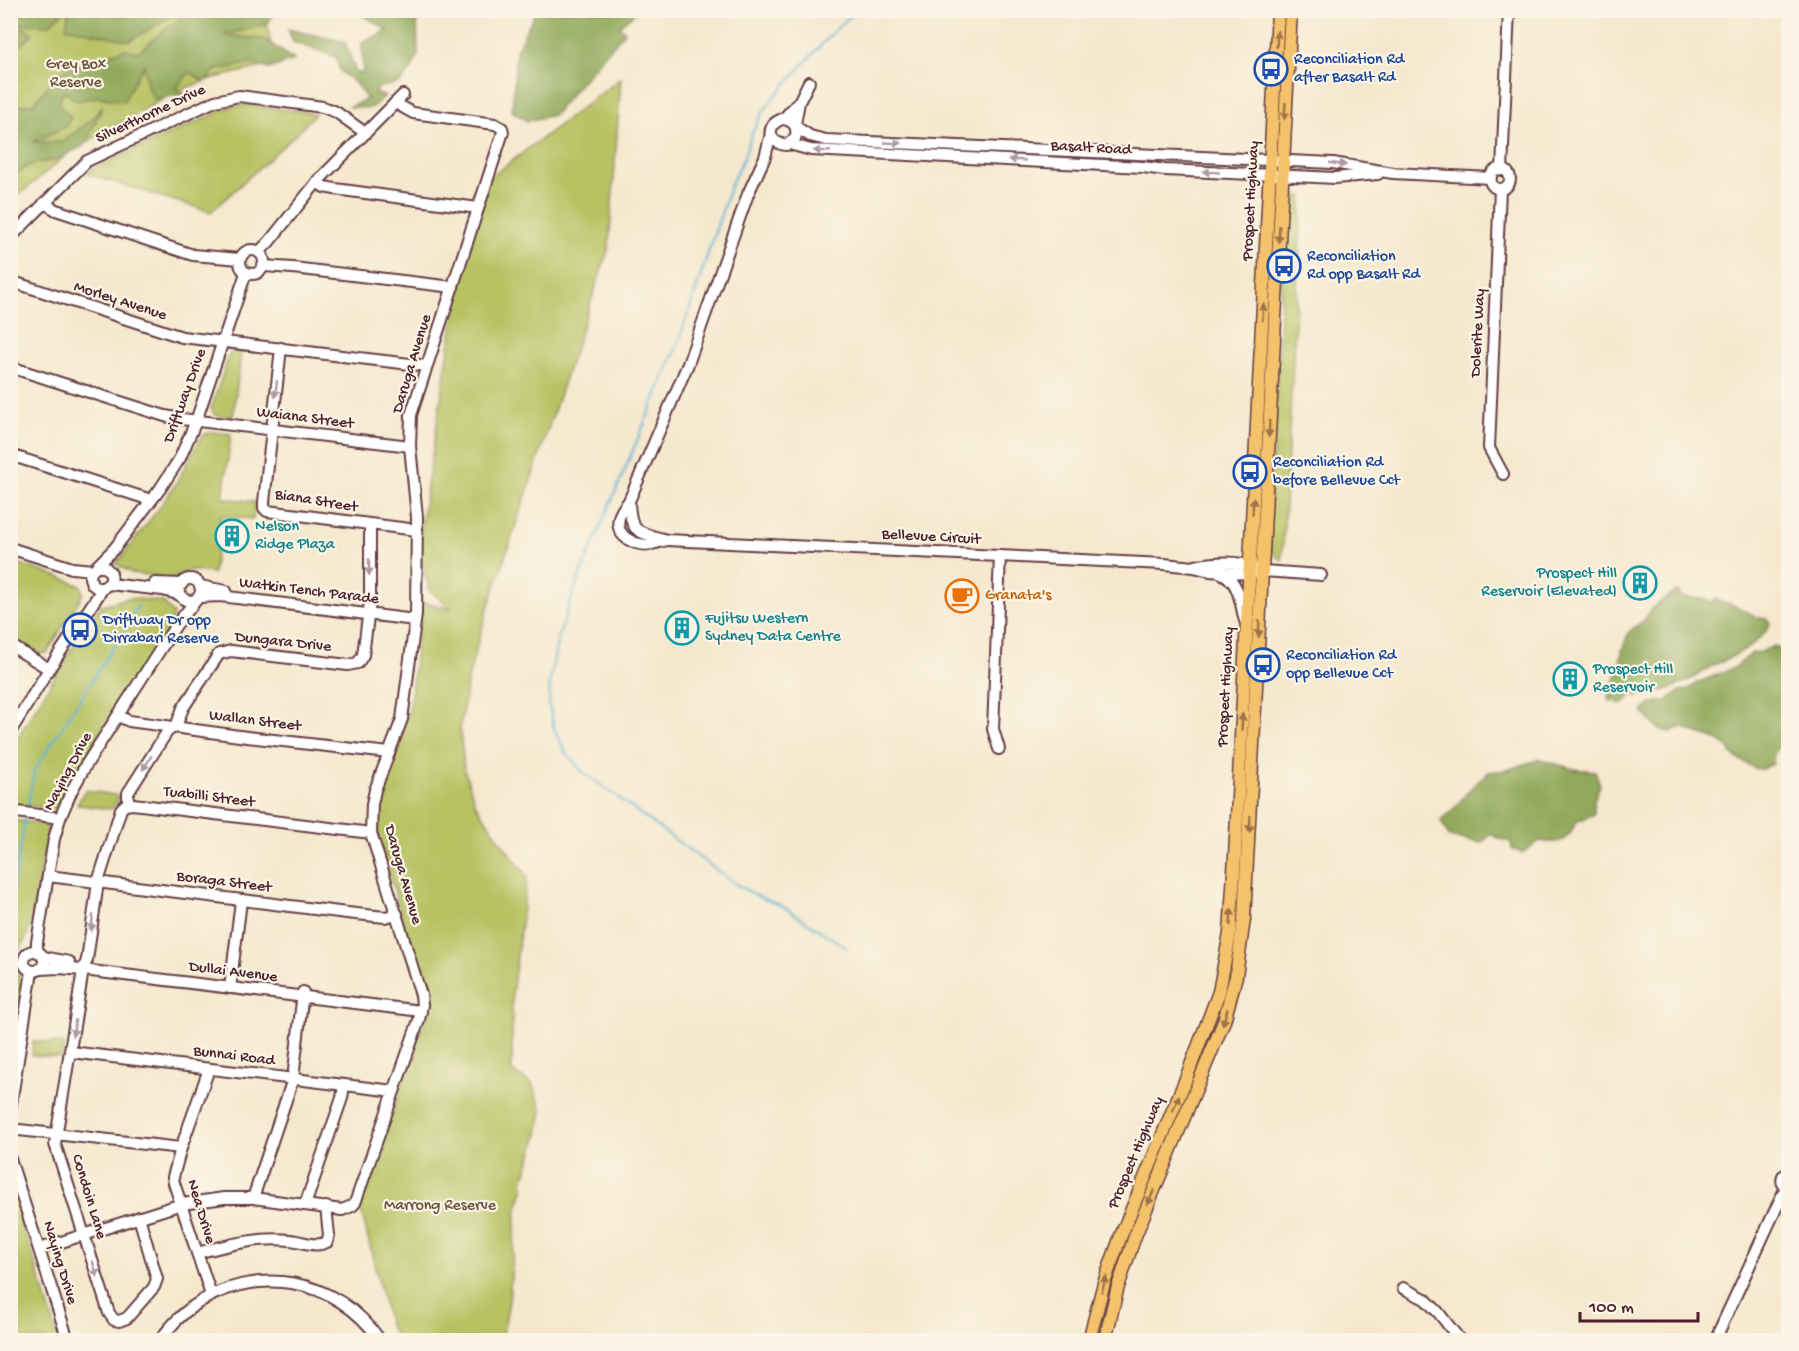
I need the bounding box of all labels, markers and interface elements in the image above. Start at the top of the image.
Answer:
one-way arrow [1272,29,1281,48]
bus stop icon: Reconciliation Rd after Basalt Rd [1253,51,1289,87]
place label: Reconciliation Rd after Basalt Rd [1294,51,1406,88]
park label: Grey Box Reserve [46,56,107,93]
street label: Silverthorne Drive [93,81,210,149]
one-way arrow [1281,101,1290,120]
street label: Basalt Road [1049,137,1133,161]
one-way arrow [884,139,903,148]
street label: Prospect Highway [1239,140,1265,262]
one-way arrow [812,146,831,155]
one-way arrow [1007,156,1026,165]
one-way arrow [1329,160,1348,169]
one-way arrow [1202,167,1221,176]
one-way arrow [1275,225,1284,244]
bus stop icon: Reconciliation Rd opp Basalt Rd [1266,248,1302,284]
place label: Reconciliation Rd opp Basalt Rd [1307,248,1421,285]
street label: Morley Avenue [71,278,170,326]
street label: Dolerite Way [1467,288,1491,379]
one-way arrow [1258,302,1267,321]
street label: Daruga Avenue [389,312,437,417]
street label: Driftway Drive [160,346,212,447]
one-way arrow [272,380,281,399]
street label: Waiana Street [255,404,356,435]
one-way arrow [1265,419,1274,438]
bus stop icon: Reconciliation Rd before Bellevue Cct [1232,454,1268,490]
place label: Reconciliation Rd before Bellevue Cct [1273,454,1401,491]
street label: Biana Street [272,486,360,518]
one-way arrow [1248,497,1257,516]
building icon: Nelson Ridge Plaza [214,518,250,554]
place label: Nelson Ridge Plaza [255,518,336,555]
street label: Bellevue Circuit [880,526,982,550]
one-way arrow [364,557,374,576]
place label: Prospect Hill Reservoir (Elevated) [1481,565,1617,602]
building icon: Prospect Hill Reservoir (Elevated) [1622,565,1658,601]
street label: Watkin Tench Parade [238,574,381,610]
cafe icon: Granata's [944,578,980,614]
place label: Granata's [985,587,1053,606]
building icon: Fujitsu Western Sydney Data Centre [664,610,700,646]
place label: Fujitsu Western Sydney Data Centre [704,610,841,647]
bus stop icon: Driftway Dr opp Dirrabari Reserve [62,612,98,648]
place label: Driftway Dr opp Dirrabari Reserve [102,612,220,649]
one-way arrow [1255,620,1264,639]
street label: Prospect Highway [1214,626,1240,748]
street label: Dungara Drive [233,628,333,658]
bus stop icon: Reconciliation Rd opp Bellevue Cct [1245,647,1281,683]
place label: Reconciliation Rd opp Bellevue Cct [1286,647,1398,684]
building icon: Prospect Hill Reservoir [1552,661,1588,697]
place label: Prospect Hill Reservoir [1592,661,1673,698]
street label: Wallan Street [208,707,304,737]
one-way arrow [1237,713,1246,732]
street label: Naying Drive [40,729,98,814]
one-way arrow [142,755,153,771]
street label: Tuabilli Street [161,783,257,813]
one-way arrow [1245,814,1254,833]
street label: Daruga Avenue [378,822,425,928]
street label: Boraga Street [174,868,274,898]
one-way arrow [1226,907,1236,926]
one-way arrow [87,914,96,933]
street label: Dullai Avenue [187,958,279,988]
one-way arrow [1220,1008,1229,1026]
one-way arrow [70,1019,79,1038]
street label: Bunnai Road [191,1042,277,1072]
one-way arrow [1171,1093,1181,1111]
street label: Prospect Highway [1104,1094,1169,1213]
street label: Condoin Lane [66,1152,110,1242]
street label: Nea Drive [181,1178,219,1247]
one-way arrow [1146,1189,1156,1207]
park label: Marrong Reserve [384,1197,497,1216]
street label: Naying Drive [37,1219,81,1308]
one-way arrow [91,1260,100,1278]
one-way arrow [1100,1275,1110,1293]
scale bar [1580,1285,1698,1323]
text: 100 m [1588,1298,1634,1319]

